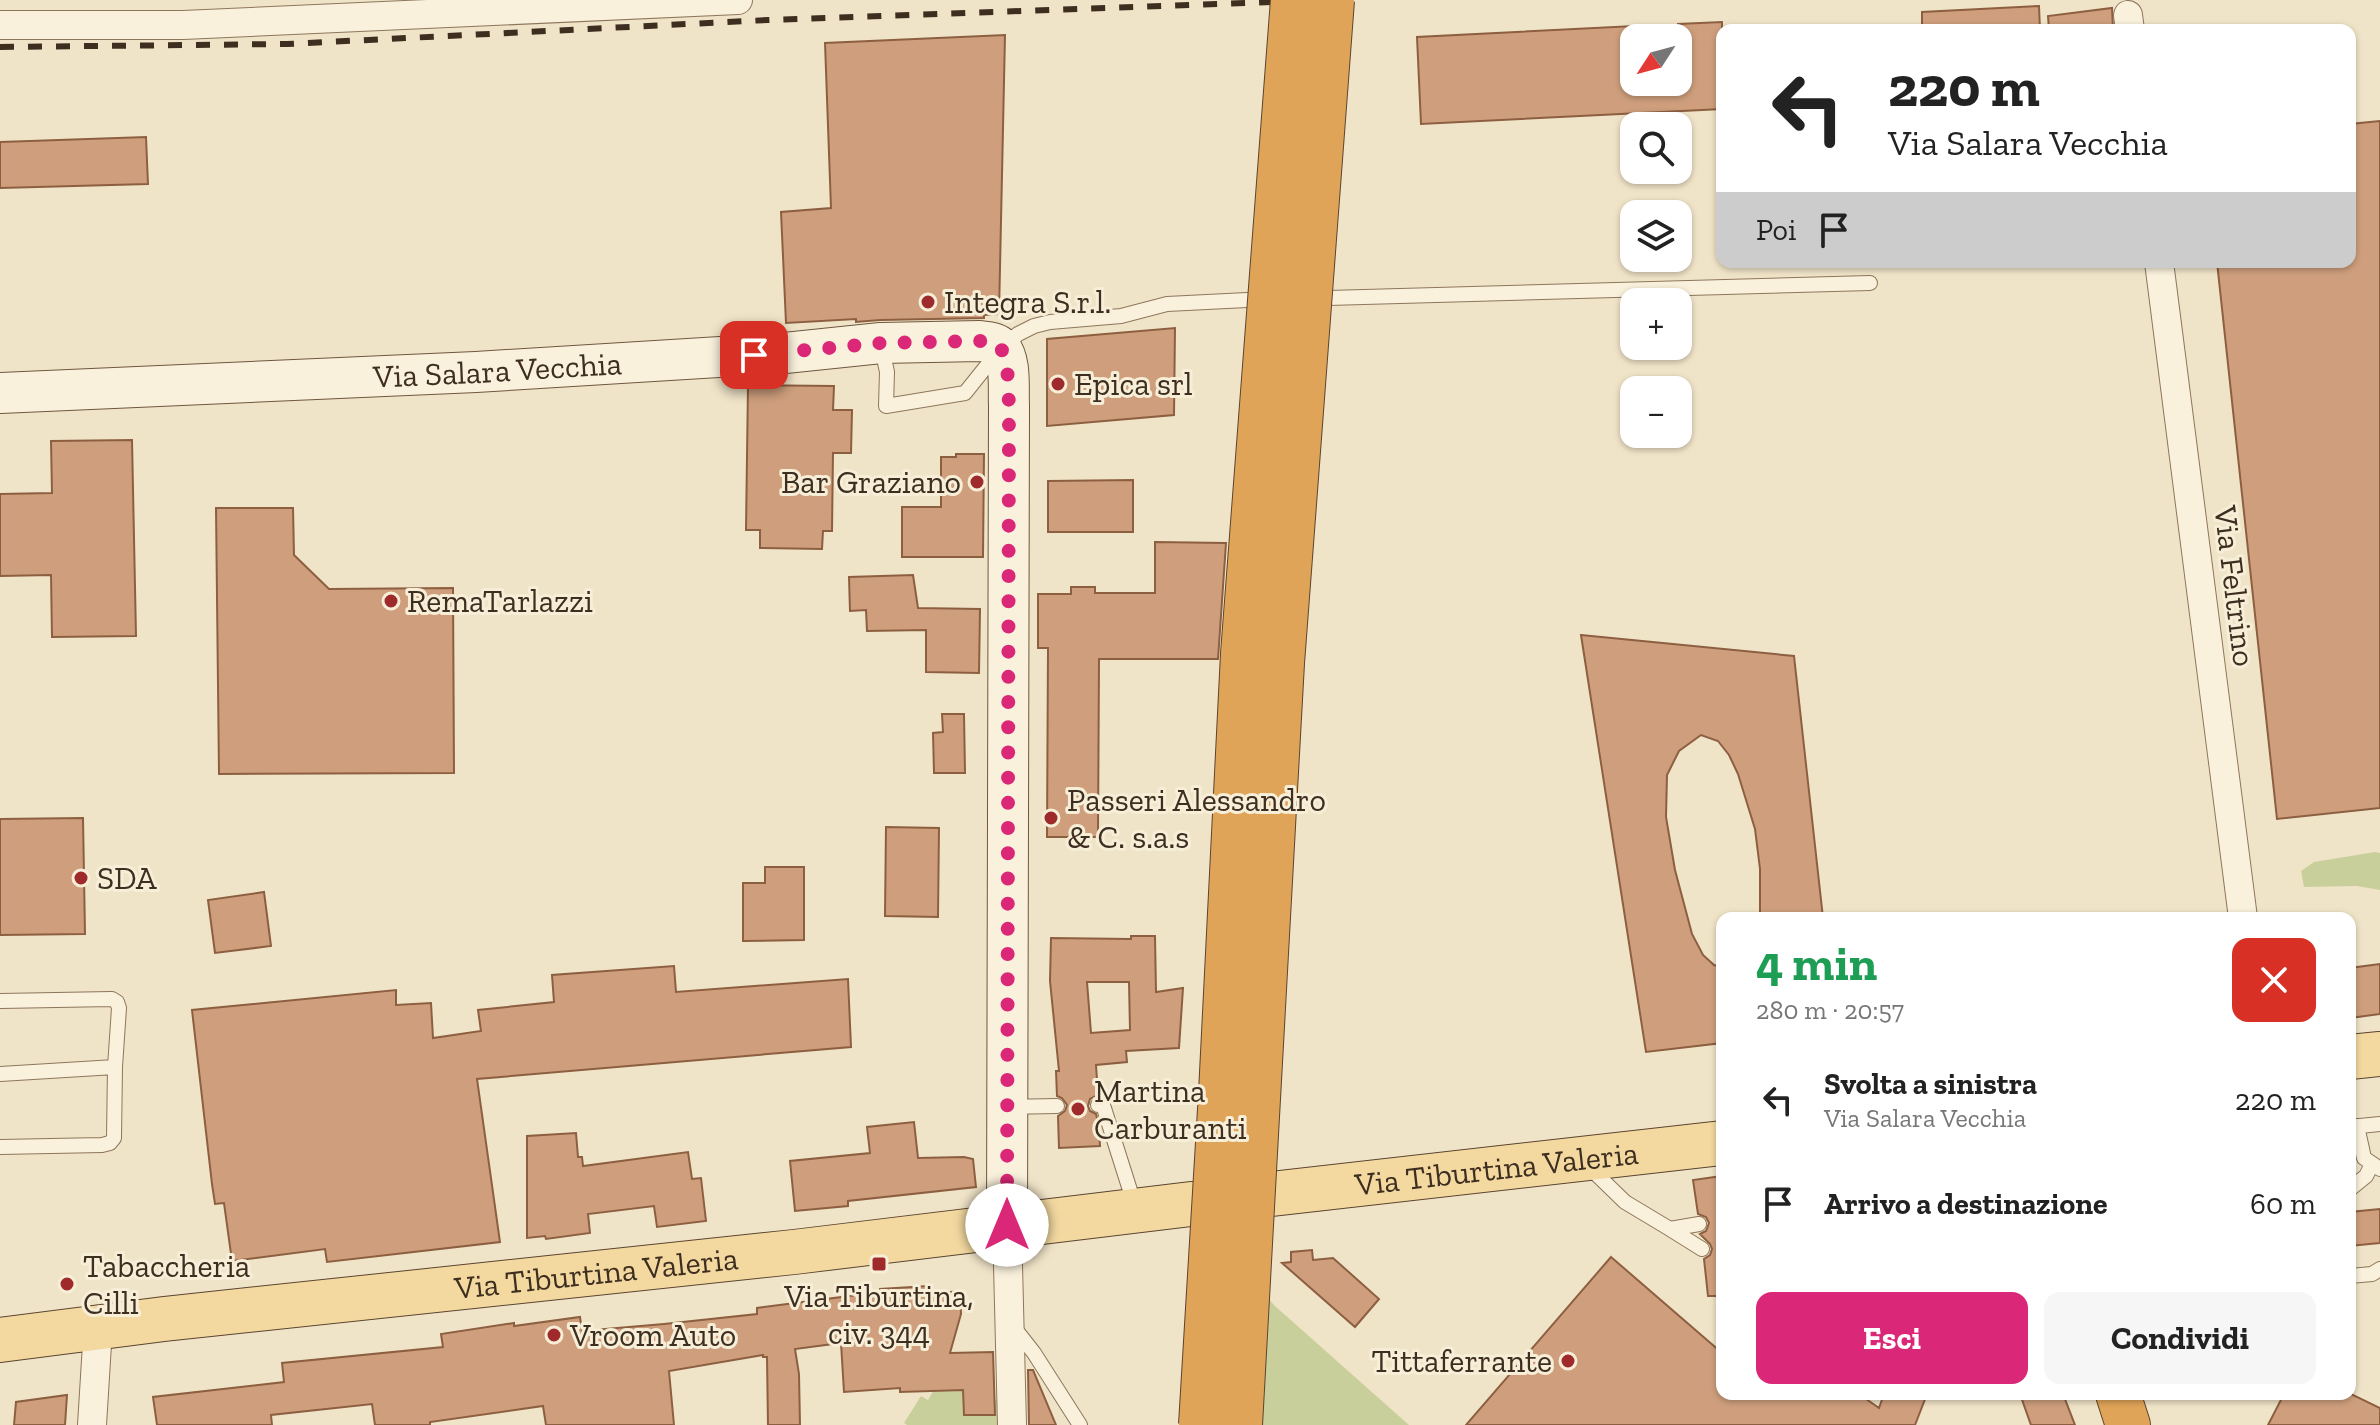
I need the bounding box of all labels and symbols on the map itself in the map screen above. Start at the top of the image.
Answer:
north arrow [1620,24,1692,96]
place label: Integra S.r.l. [944,283,1111,321]
marker: Integra S.r.l. [919,293,937,311]
pin [720,321,788,389]
street label: Via Salara Vecchia [371,344,623,396]
place label: Epica srl [1074,365,1193,403]
marker: Epica srl [1049,375,1067,393]
place label: Bar Graziano [781,463,961,501]
marker: Bar Graziano [968,473,986,491]
street label: Via Feltrino [2206,503,2264,669]
place label: RemaTarlazzi [407,582,593,620]
marker: RemaTarlazzi [382,592,400,610]
place label: Passeri Alessandro & C. s.a.s [1067,781,1326,856]
marker: Passeri Alessandro & C. s.a.s [1042,809,1060,827]
place label: SDA [97,859,157,897]
marker: SDA [72,869,90,887]
place label: Martina Carburanti [1094,1072,1247,1147]
marker: Martina Carburanti [1069,1100,1087,1118]
street label: Via Tiburtina Valeria [1352,1134,1640,1204]
position arrow [965,1183,1049,1267]
street label: Via Tiburtina Valeria [451,1239,740,1307]
place label: Tabaccheria Cilli [83,1247,250,1322]
marker: Via Tiburtina, civ. 344 [870,1255,888,1273]
marker: Tabaccheria Cilli [58,1275,76,1293]
place label: Via Tiburtina, civ. 344 [783,1277,974,1352]
place label: Vroom Auto [569,1316,736,1354]
marker: Vroom Auto [545,1326,563,1344]
place label: Tittaferrante [1371,1342,1552,1380]
marker: Tittaferrante [1559,1352,1577,1370]

